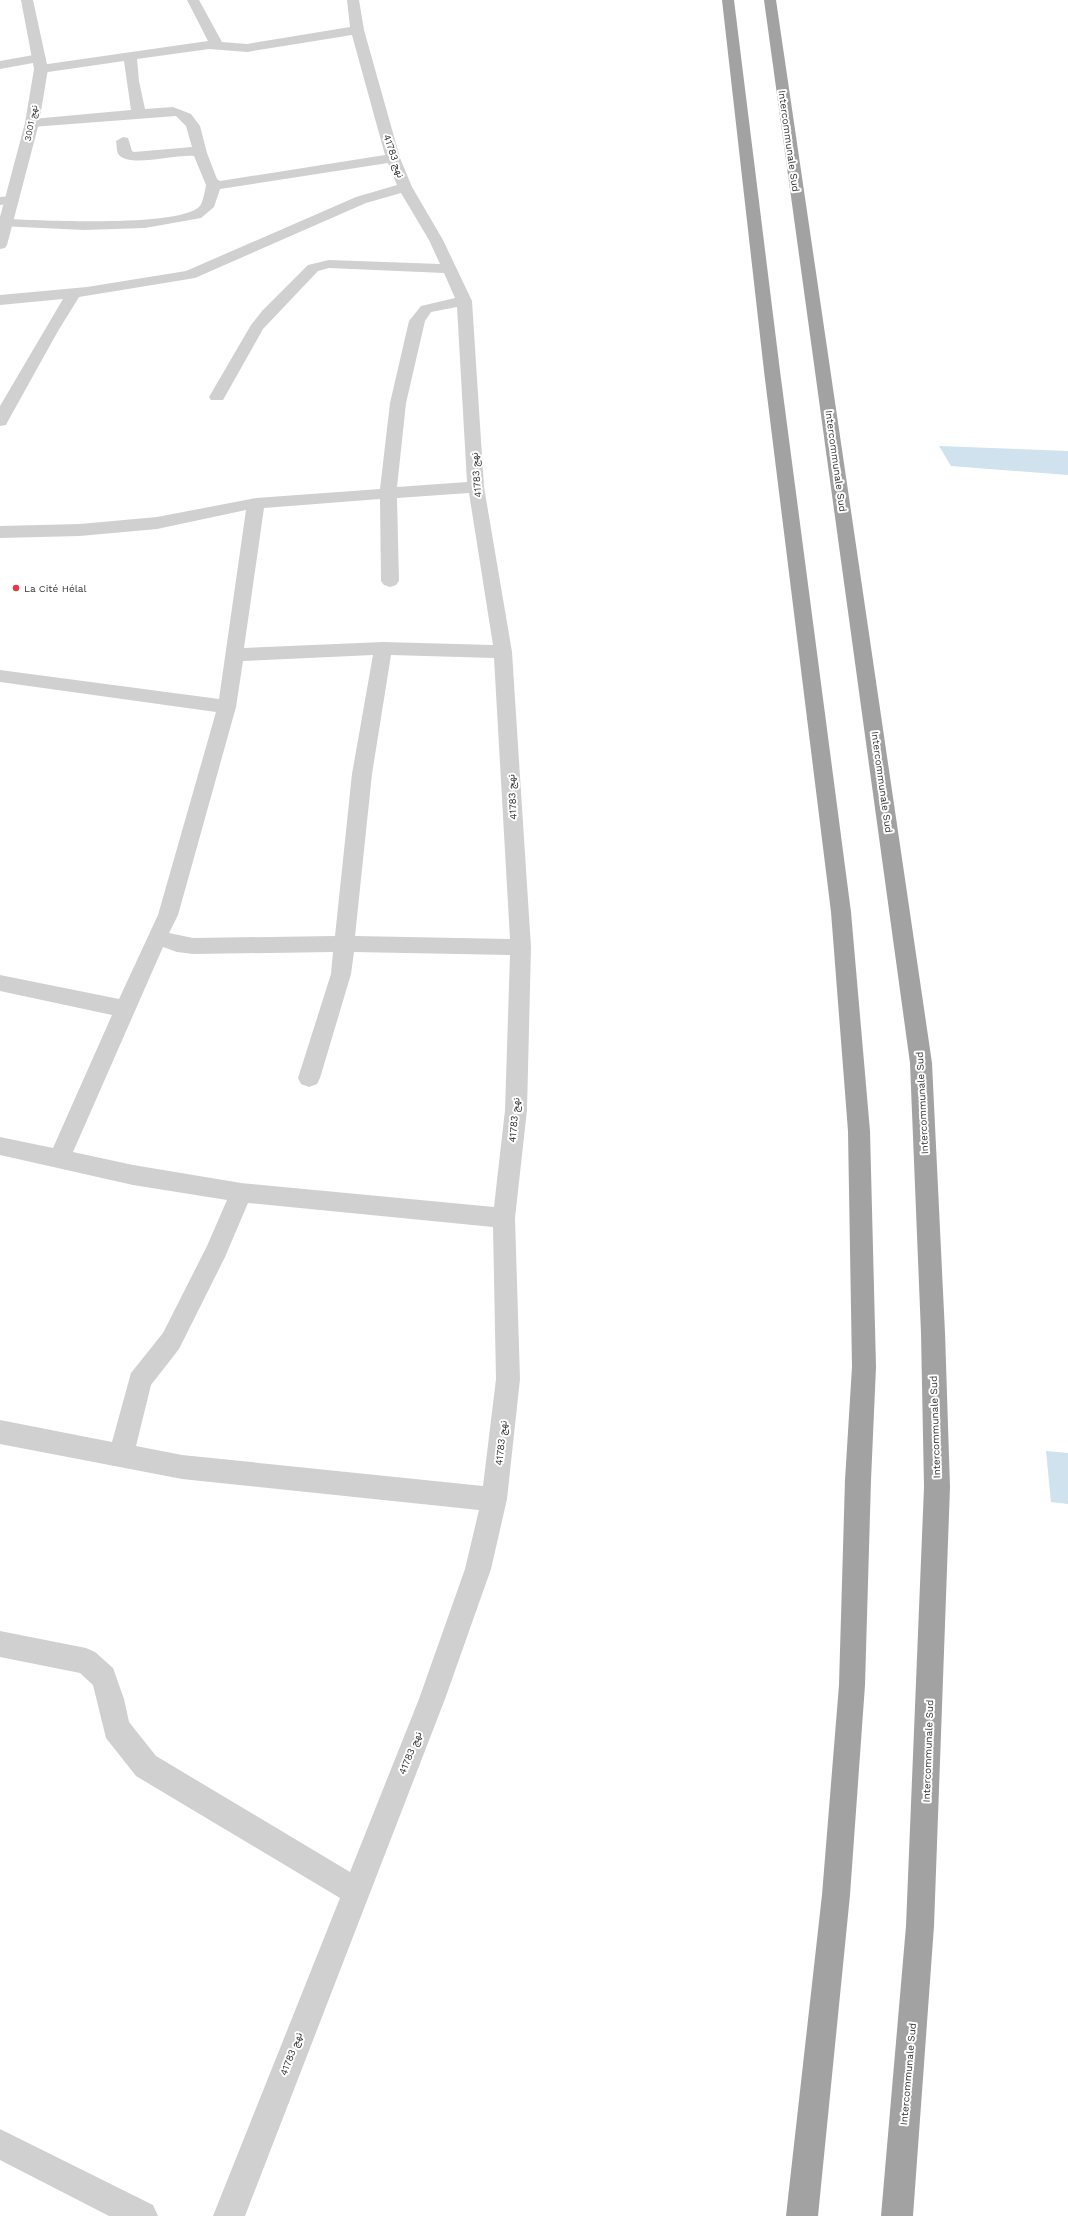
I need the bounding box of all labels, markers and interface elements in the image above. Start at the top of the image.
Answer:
street label: Intercommunale Sud [776,89,802,193]
street label: نهج 3001 [23,104,40,142]
street label: نهج 41783 [380,133,407,180]
street label: Intercommunale Sud [823,409,849,513]
street label: نهج 41783 [469,452,484,498]
marker: La Cité Hélal [11,583,21,593]
place label: La Cité Hélal [24,583,87,594]
street label: Intercommunale Sud [869,730,895,834]
street label: نهج 41783 [505,774,520,820]
street label: Intercommunale Sud [914,1051,930,1155]
street label: نهج 41783 [507,1097,522,1143]
street label: Intercommunale Sud [928,1376,942,1478]
street label: نهج 41783 [493,1420,510,1466]
street label: Intercommunale Sud [921,1700,935,1802]
street label: نهج 41783 [396,1730,425,1776]
street label: Intercommunale Sud [898,2022,918,2126]
street label: نهج 41783 [278,2031,305,2077]

